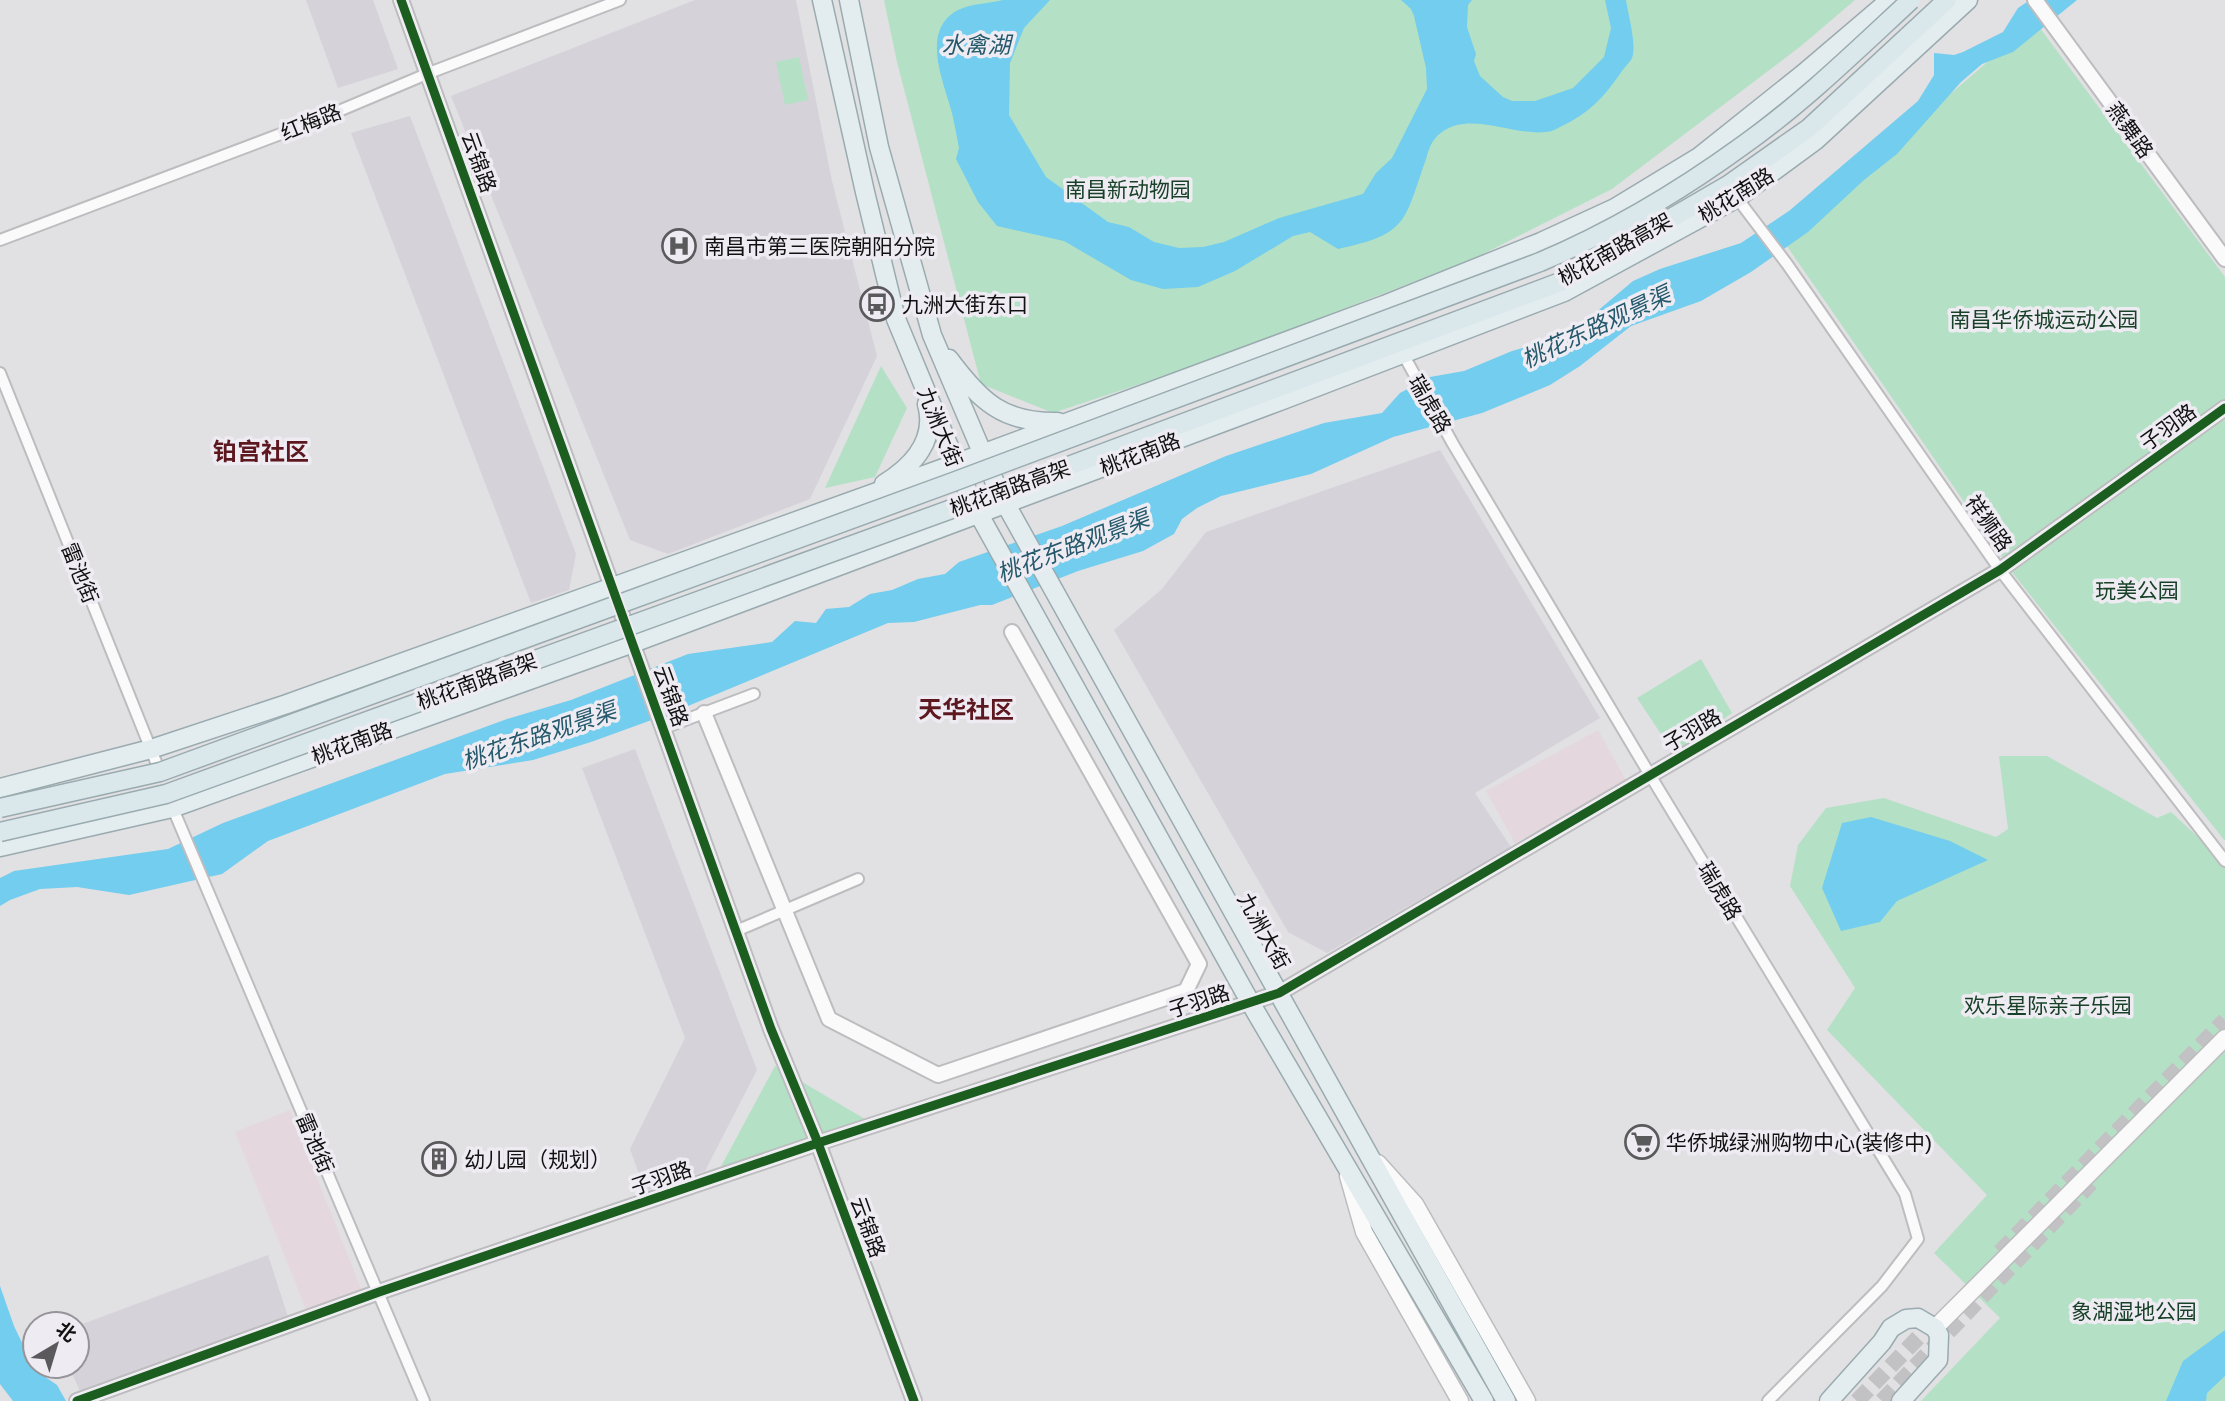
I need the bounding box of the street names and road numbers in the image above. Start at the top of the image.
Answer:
street label: 燕舞路 [2102,98,2158,162]
street label: 红梅路 [277,100,345,144]
street label: 云锦路 [457,128,501,196]
street label: 桃花南路 [1694,163,1778,227]
street label: 桃花南路高架 [1554,208,1676,290]
street label: 瑞虎路 [1404,371,1456,437]
street label: 九洲大街 [914,384,966,470]
street label: 子羽路 [2136,399,2200,455]
street label: 桃花南路 [1097,428,1183,480]
street label: 桃花南路高架 [947,456,1073,520]
street label: 祥狮路 [1962,491,2016,555]
street label: 雷池街 [58,539,102,607]
street label: 桃花南路高架 [414,649,540,713]
street label: 云锦路 [649,662,693,730]
street label: 子羽路 [1659,704,1725,756]
street label: 桃花南路 [309,718,395,768]
street label: 瑞虎路 [1694,858,1746,924]
street label: 九洲大街 [1234,889,1294,973]
street label: 子羽路 [1165,980,1233,1022]
street label: 雷池街 [292,1110,338,1176]
street label: 子羽路 [627,1157,695,1199]
street label: 云锦路 [846,1193,890,1261]

